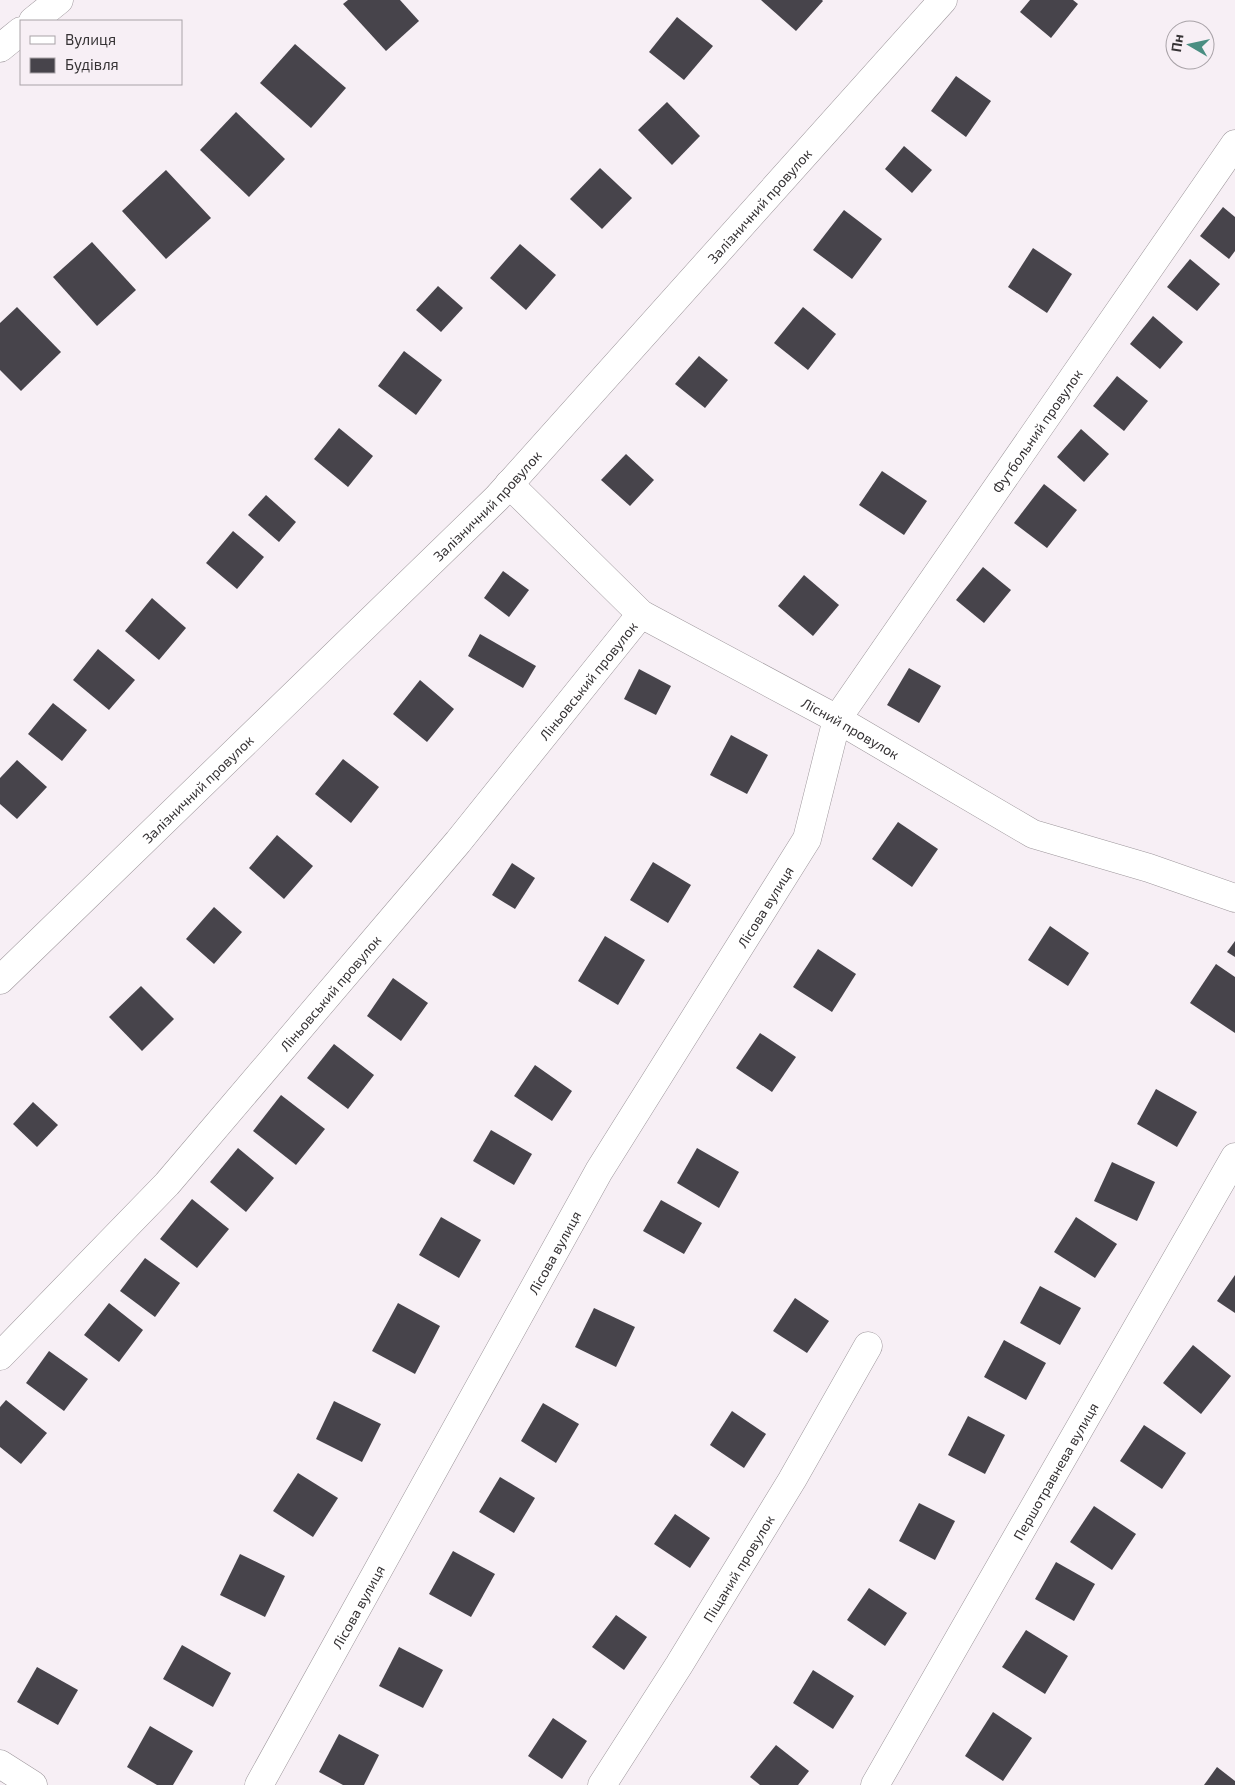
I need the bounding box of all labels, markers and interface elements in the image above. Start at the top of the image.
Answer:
legend [20,20,182,85]
north arrow [1165,20,1215,70]
text: Вулиця [65,30,116,49]
text: Пн [1167,33,1186,53]
text: Будівля [65,55,119,74]
street label: Залізничний провулок [703,144,815,266]
street label: Футбольний провулок [988,365,1086,496]
street label: Залізничний провулок [429,446,545,564]
street label: Ліньовський провулок [535,617,641,743]
street label: Лісний провулок [799,693,903,763]
street label: Залізничний провулок [139,731,257,846]
street label: Лісова вулиця [733,863,797,950]
street label: Ліньовський провулок [276,931,384,1054]
street label: Лісова вулиця [524,1208,584,1297]
street label: Першотравнева вулиця [1009,1399,1101,1543]
street label: Піщаний провулок [699,1511,777,1625]
street label: Лісова вулиця [328,1562,388,1651]

